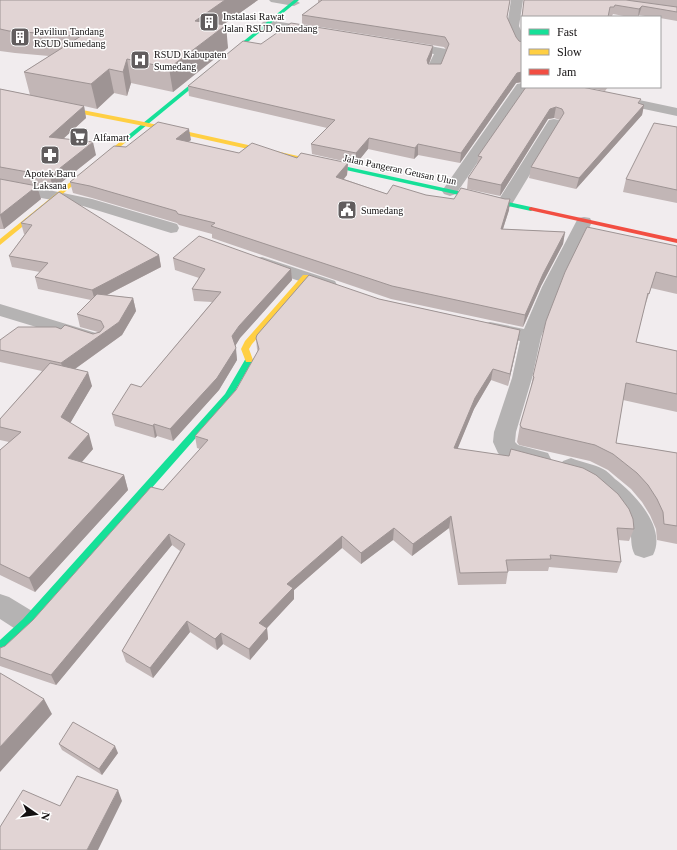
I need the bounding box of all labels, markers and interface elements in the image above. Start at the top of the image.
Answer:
building icon: Instalasi Rawat Jalan RSUD Sumedang [198,11,220,33]
place label: Instalasi Rawat Jalan RSUD Sumedang [223,11,317,34]
legend [521,16,661,88]
text: Fast [557,25,578,39]
building icon: Paviliun Tandang RSUD Sumedang [9,26,31,48]
place label: Paviliun Tandang RSUD Sumedang [34,26,105,49]
text: Slow [557,45,582,59]
hospital icon: RSUD Kabupaten Sumedang [129,49,151,71]
place label: RSUD Kabupaten Sumedang [154,49,227,72]
text: Jam [557,65,577,79]
supermarket icon: Alfamart [68,126,90,148]
place label: Alfamart [93,132,129,143]
pharmacy icon: Apotek Baru Laksana [39,144,61,166]
street label: Jalan Pangeran Geusan Ulun [342,152,457,187]
place label: Apotek Baru Laksana [24,168,76,191]
public building icon: Sumedang [336,199,358,221]
place label: Sumedang [361,205,403,216]
north arrow [16,794,56,834]
text: N [39,811,52,822]

